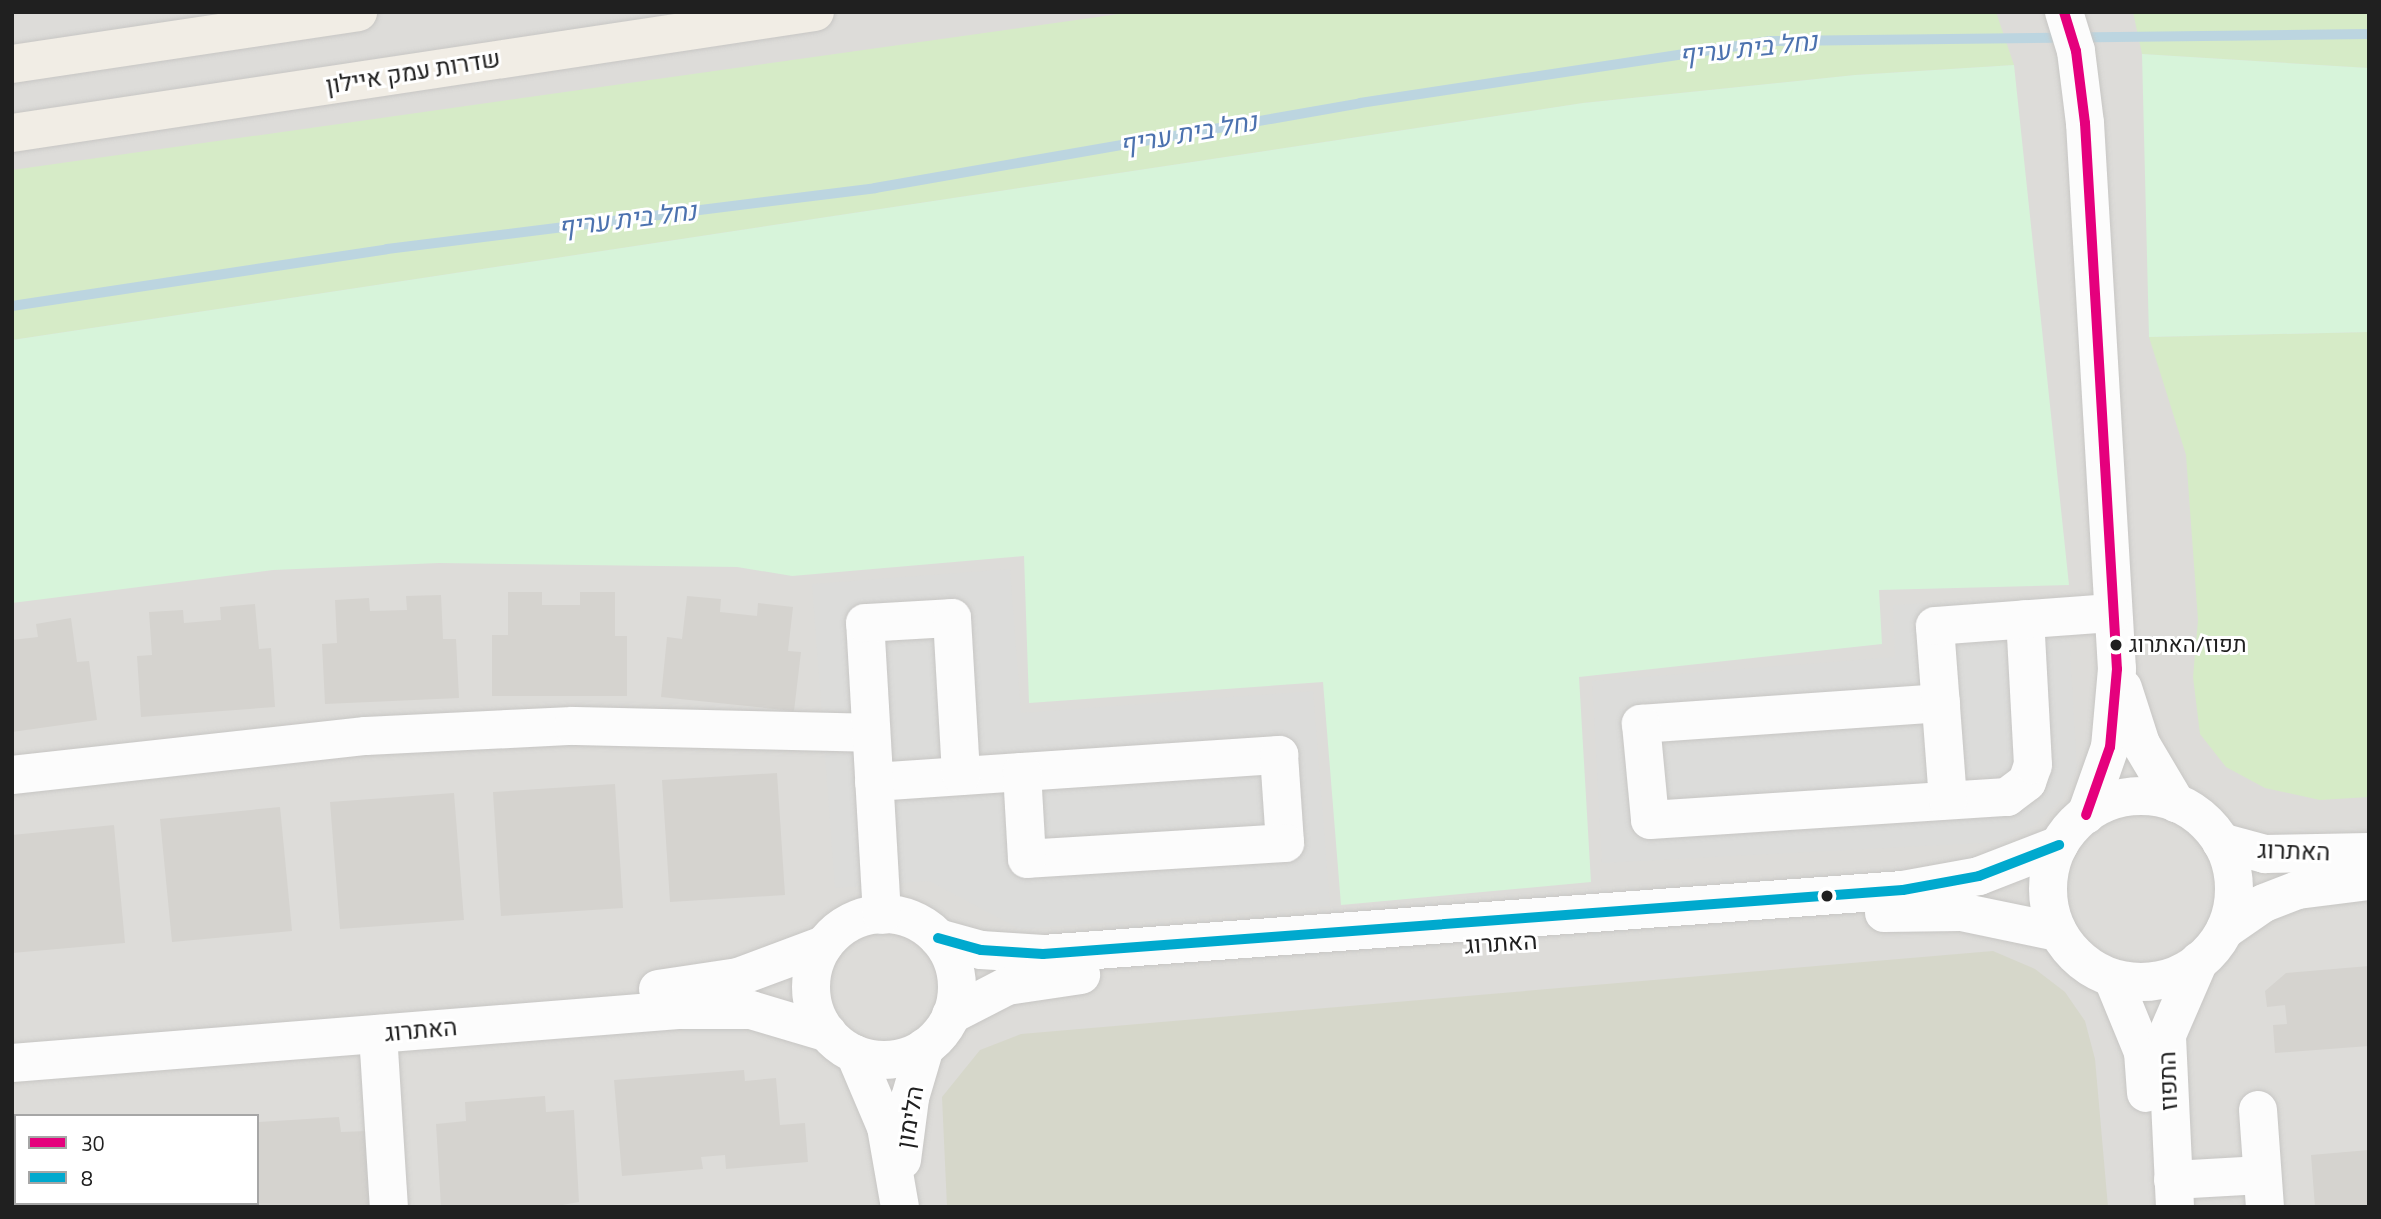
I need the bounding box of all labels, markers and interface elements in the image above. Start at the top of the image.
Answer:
water label: נחל בית עריף [1677,25,1819,71]
street label: שדרות עמק איילון [324,44,502,100]
water label: נחל בית עריף [1117,106,1259,160]
water label: נחל בית עריף [556,195,698,243]
place label: תפוז/האתרוג [2129,632,2246,658]
marker: תפוז/האתרוג [2109,638,2123,652]
street label: האתרוג [2257,835,2331,867]
unlabelled marker [1820,889,1834,903]
street label: האתרוג [1464,926,1538,960]
street label: האתרוג [384,1012,458,1048]
street label: התפוז [2153,1051,2183,1111]
street label: הלימון [890,1084,930,1150]
legend [14,1114,259,1205]
text: 30 [81,1127,105,1159]
text: 8 [81,1162,93,1194]

